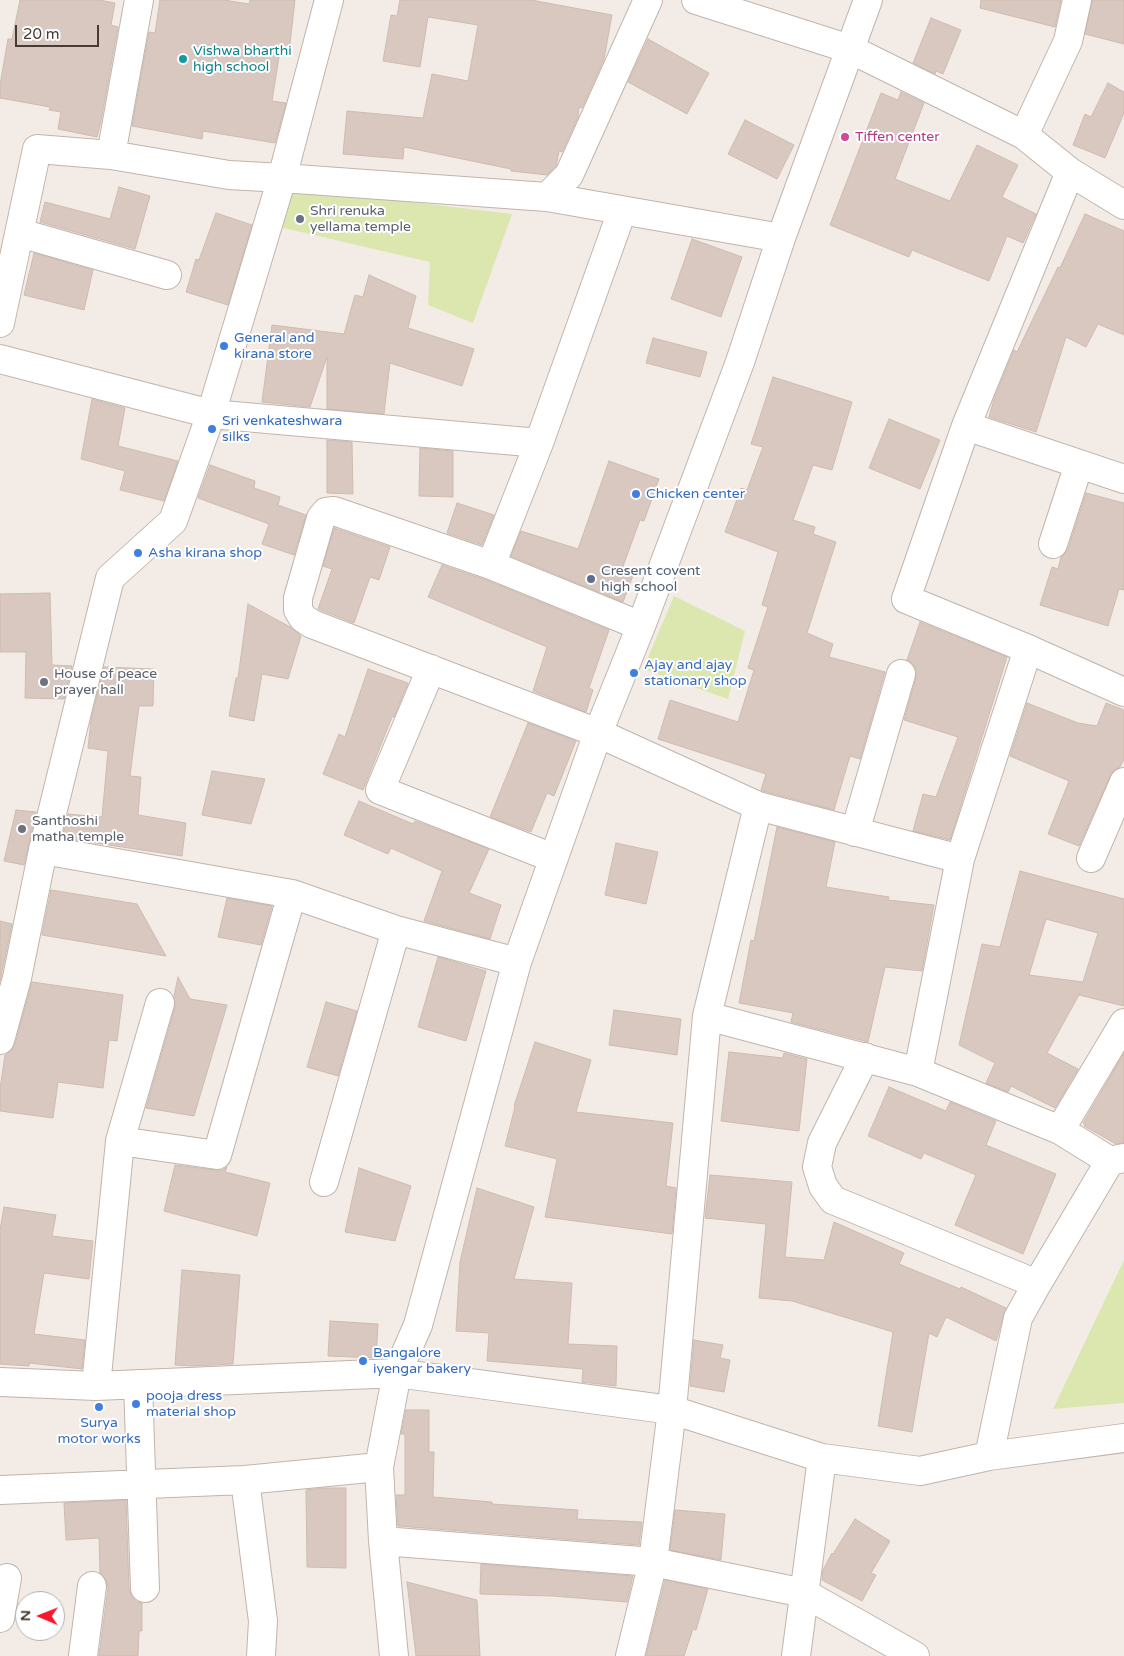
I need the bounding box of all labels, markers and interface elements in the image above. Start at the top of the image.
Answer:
scale bar [18,15,101,47]
text: 20 m [23,25,60,43]
place label: Vishwa bharthi high school [193,43,292,75]
marker: Vishwa bharthi high school [177,53,189,65]
place label: Tiffen center [855,129,940,145]
marker: Tiffen center [839,131,851,143]
place label: Shri renuka yellama temple [310,203,411,236]
marker: Shri renuka yellama temple [294,213,306,225]
place label: General and kirana store [234,330,315,362]
marker: General and kirana store [218,340,230,352]
place label: Sri venkateshwara silks [222,413,342,446]
marker: Sri venkateshwara silks [206,423,218,435]
place label: Chicken center [646,486,745,502]
marker: Chicken center [630,488,642,500]
place label: Asha kirana shop [148,545,262,561]
marker: Asha kirana shop [132,547,144,559]
place label: Cresent covent high school [601,563,700,596]
marker: Cresent covent high school [585,573,597,585]
place label: Ajay and ajay stationary shop [644,657,747,690]
place label: House of peace prayer hall [54,666,157,699]
marker: Ajay and ajay stationary shop [628,667,640,679]
marker: House of peace prayer hall [38,676,50,688]
place label: Santhoshi matha temple [32,813,124,846]
marker: Santhoshi matha temple [16,823,28,835]
place label: Bangalore iyengar bakery [373,1345,471,1378]
marker: Bangalore iyengar bakery [357,1355,369,1367]
place label: pooja dress material shop [146,1388,236,1420]
marker: pooja dress material shop [130,1398,142,1410]
marker: Surya motor works [93,1401,105,1413]
place label: Surya motor works [57,1415,141,1448]
north arrow [15,1591,65,1641]
text: N [17,1610,34,1622]

